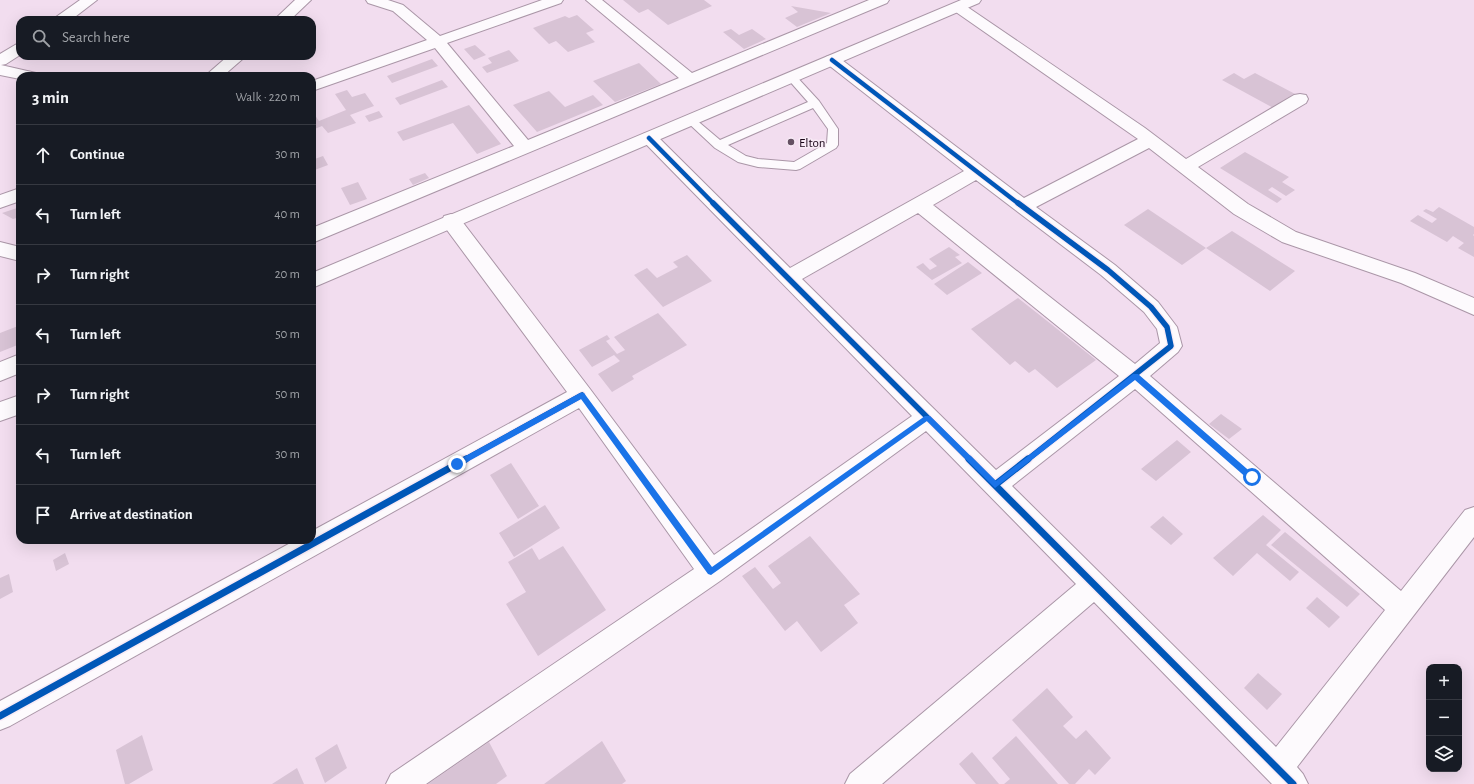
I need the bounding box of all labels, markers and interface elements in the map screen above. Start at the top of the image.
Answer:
search box [16,16,316,60]
icon: search [30,27,52,49]
text: Search here [62,30,130,45]
text: 3 min [32,89,69,106]
text: Walk · 220 m [235,91,300,104]
marker: Elton [786,137,796,147]
place label: Elton [799,137,825,150]
icon: ahead [32,144,54,166]
text: Continue [70,147,125,162]
text: 30 m [275,148,300,161]
icon: left [32,204,54,226]
text: Turn left [70,207,121,222]
text: 40 m [274,208,300,221]
icon: right [32,264,54,286]
text: Turn right [70,267,129,282]
text: 20 m [275,268,300,281]
icon: left [32,324,54,346]
text: Turn left [70,327,121,342]
text: 50 m [275,328,300,341]
icon: right [32,384,54,406]
text: Turn right [70,387,129,402]
text: 50 m [275,388,300,401]
icon: left [32,444,54,466]
text: Turn left [70,447,121,462]
text: 30 m [275,448,300,461]
route end [448,455,466,473]
route start [1243,468,1261,486]
icon: arrive [32,504,54,526]
text: Arrive at destination [70,507,193,522]
map controls [1426,664,1462,772]
button: + [1426,664,1462,700]
button: − [1426,700,1462,736]
button: layers [1426,736,1462,772]

